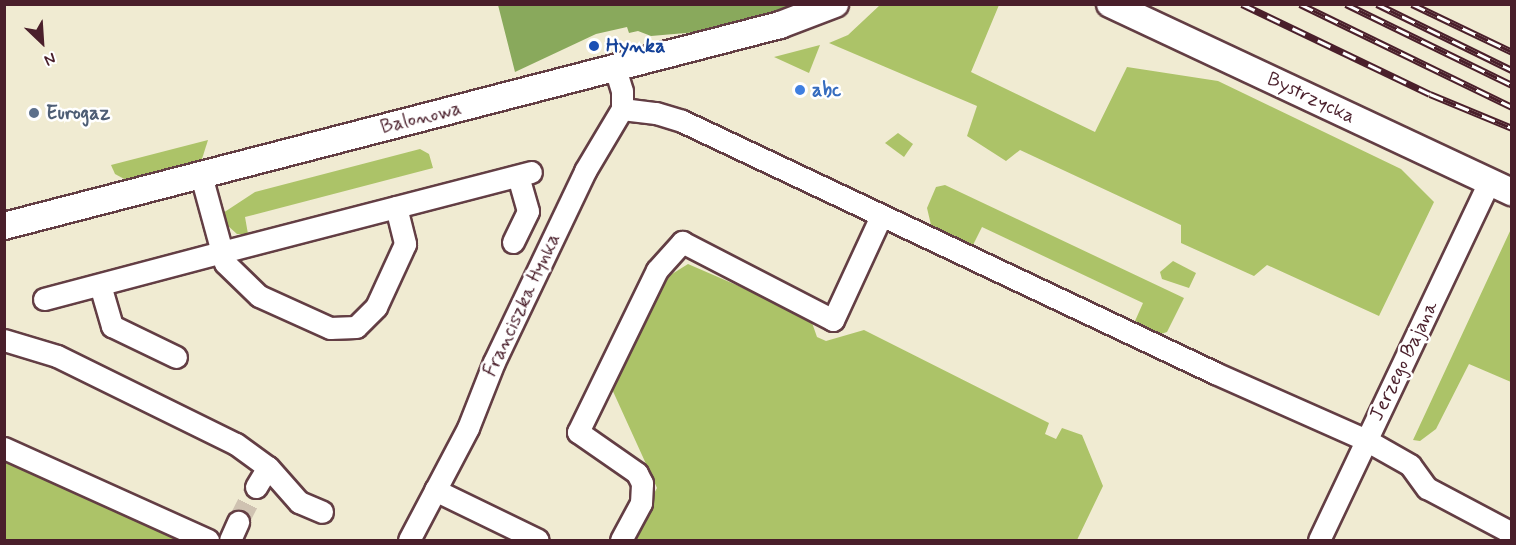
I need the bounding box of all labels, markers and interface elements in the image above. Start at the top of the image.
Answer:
north arrow [12,12,72,72]
place label: Hynka [606,34,666,58]
marker: Hynka [587,39,601,53]
text: N [41,47,59,71]
street label: Bystrzycka [1263,67,1359,129]
place label: abc [812,78,841,102]
marker: abc [793,83,807,97]
street label: Balonowa [378,96,464,140]
place label: Eurogaz [46,101,110,125]
marker: Eurogaz [27,106,41,120]
street label: Franciszka Hynka [477,226,567,384]
street label: Jerzego Bajana [1363,294,1445,428]

